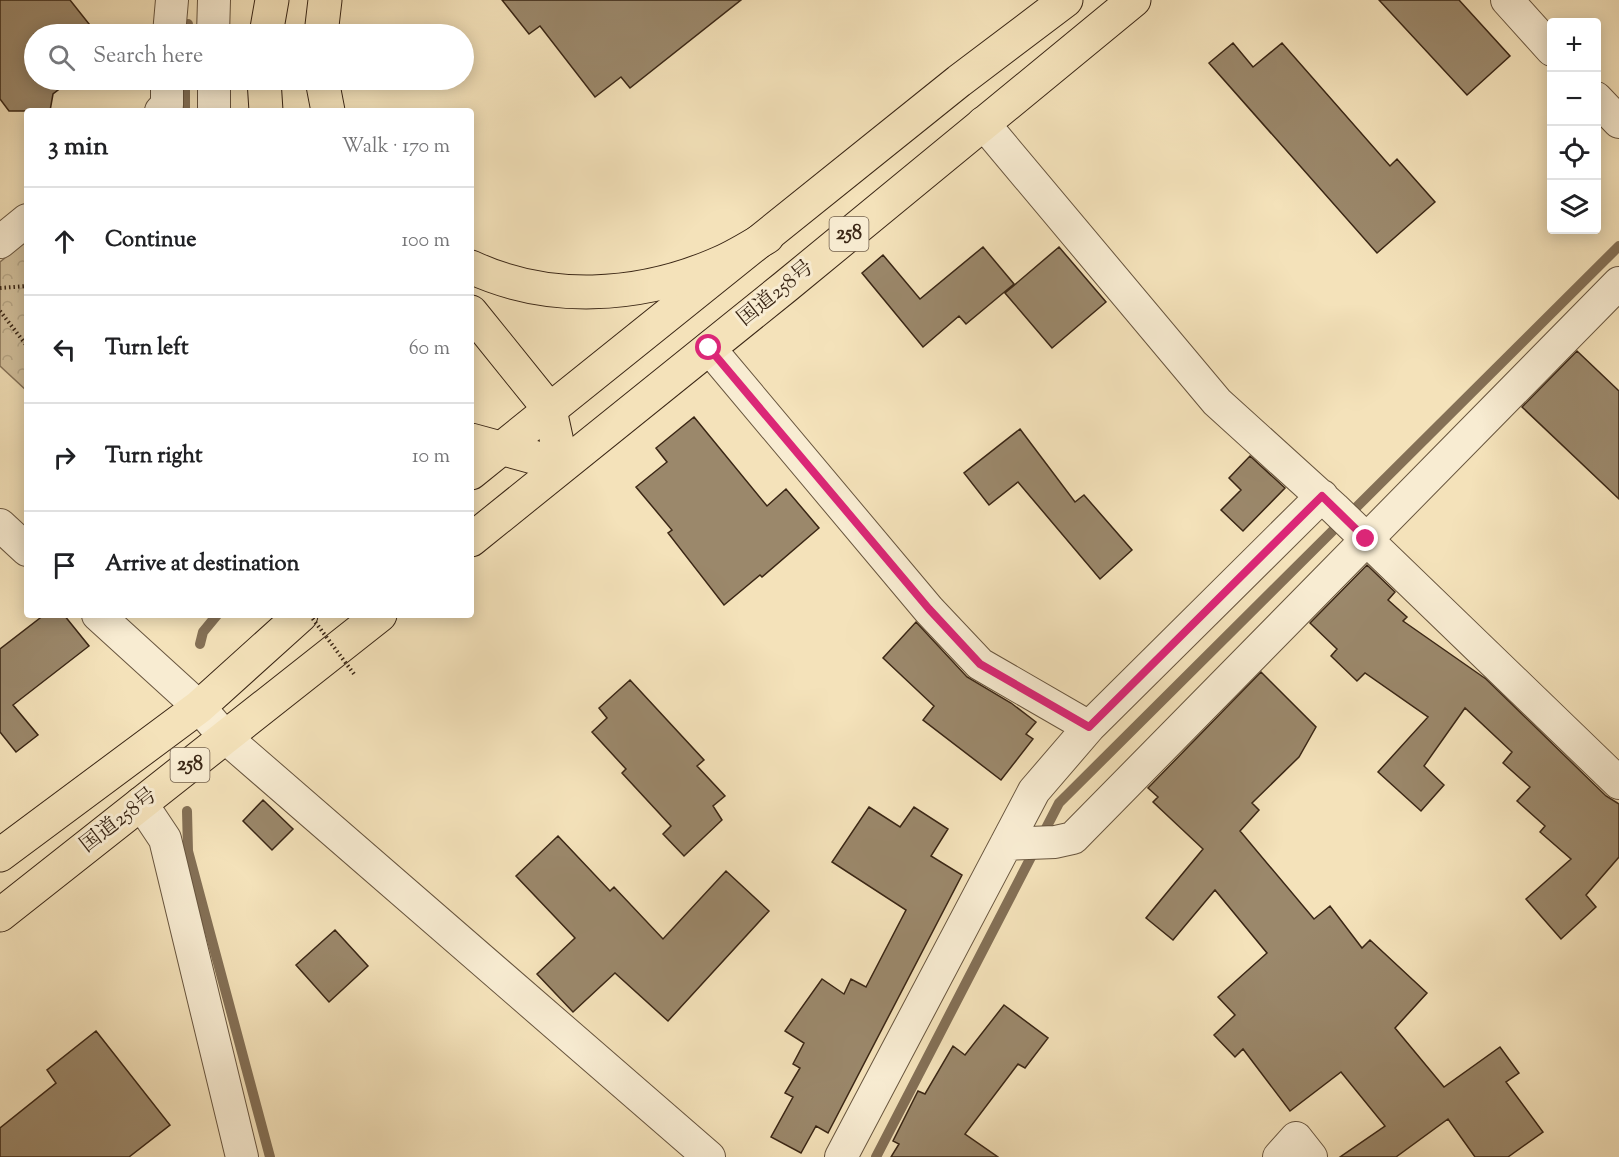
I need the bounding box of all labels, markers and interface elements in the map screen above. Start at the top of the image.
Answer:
map controls [1547,18,1601,234]
button: + [1547,18,1601,72]
search box [24,24,474,90]
icon: search [45,41,78,74]
text: Search here [93,41,203,73]
button: − [1547,72,1601,126]
button: locate [1547,126,1601,180]
text: 3 min [48,129,108,166]
text: Walk · 170 m [342,133,450,162]
button: layers [1547,180,1601,234]
road number: 258 [830,217,868,251]
icon: ahead [48,225,81,258]
text: Continue [105,225,196,257]
text: 100 m [401,227,450,256]
street label: 国道258号 [731,254,821,334]
icon: left [48,333,81,366]
text: Turn left [105,333,188,365]
route start [695,334,721,360]
text: 60 m [409,335,450,364]
icon: right [48,441,81,474]
text: Turn right [105,441,202,473]
text: 10 m [412,443,450,472]
route end [1352,525,1378,551]
icon: arrive [48,549,81,582]
text: Arrive at destination [105,549,300,581]
road number: 258 [170,748,210,782]
street label: 国道258号 [74,781,164,861]

